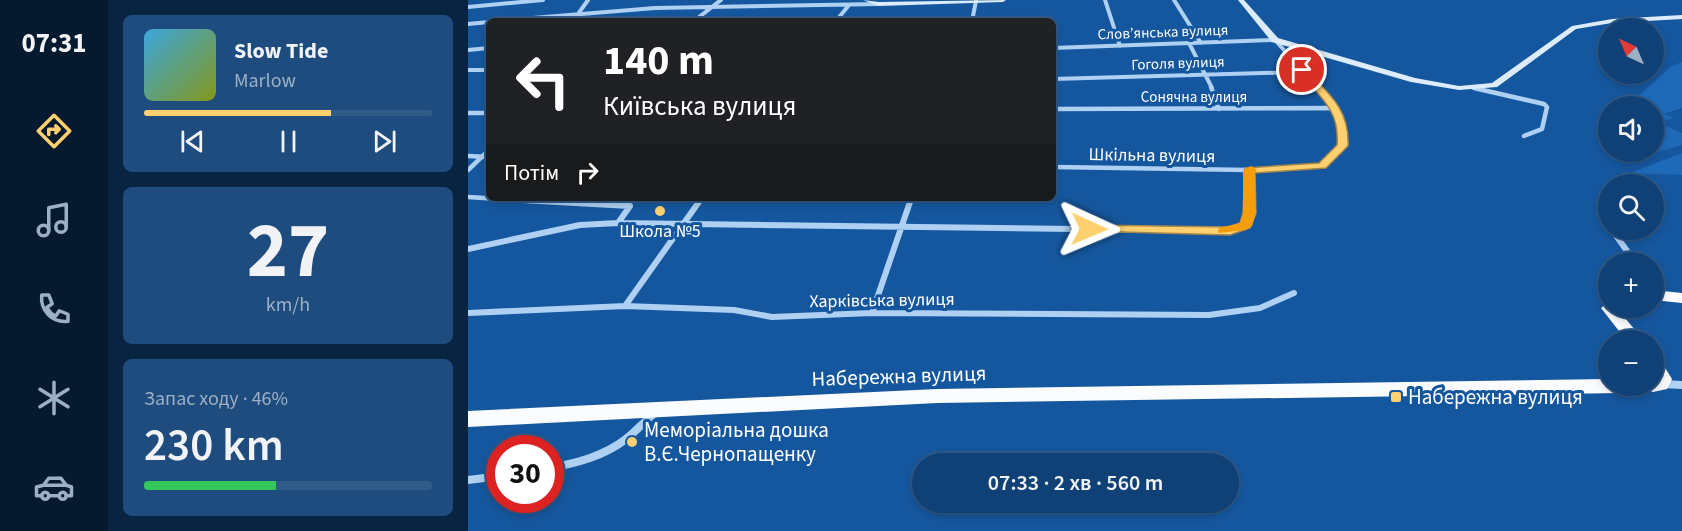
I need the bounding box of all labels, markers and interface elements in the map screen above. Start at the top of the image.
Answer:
north arrow [1598,18,1664,84]
map controls [1598,18,1664,396]
street label: Слов’янська вулиця [1097,20,1229,45]
text: 07:31 [21,24,87,63]
text: 140 m [603,31,714,91]
text: Slow Tide [234,35,328,67]
icon: left [504,42,582,120]
pin [1276,44,1327,95]
street label: Гоголя вулиця [1131,51,1225,76]
icon: arrive [1285,53,1318,86]
text: Marlow [234,67,296,95]
text: Київська вулиця [603,87,797,126]
street label: Сонячна вулиця [1141,87,1247,108]
button: sound [1598,96,1664,162]
icon: directions [33,110,75,152]
icon: previous [176,125,209,158]
icon: pause [272,125,305,158]
icon: next [368,125,401,158]
street label: Шкільна вулиця [1088,142,1216,169]
icon: right [571,156,604,189]
text: Потім [504,157,559,189]
button: search [1598,174,1664,240]
text: 27 [247,196,329,307]
position arrow [1057,197,1121,261]
icon: music [33,199,75,241]
marker: Школа №5 [653,204,667,218]
place label: Школа №5 [619,219,701,244]
button: + [1598,252,1664,318]
street label: Харківська вулиця [809,287,955,314]
icon: phone [33,288,75,330]
text: km/h [266,291,310,319]
button: − [1598,330,1664,396]
street label: Набережна вулиця [811,358,987,394]
icon: climate [33,377,75,419]
place label: Набережна вулиця [1408,382,1583,412]
text: Запас ходу · 46% [144,385,288,413]
marker: Набережна вулиця [1389,390,1403,404]
text: 230 km [144,414,284,478]
place label: Меморіальна дошка В.Є.Чернопащенку [644,415,829,469]
speed limit sign: 30 [486,435,564,513]
marker: Меморіальна дошка В.Є.Чернопащенку [625,435,639,449]
icon: car [33,466,75,508]
text: 07:33 · 2 хв · 560 m [988,467,1163,499]

